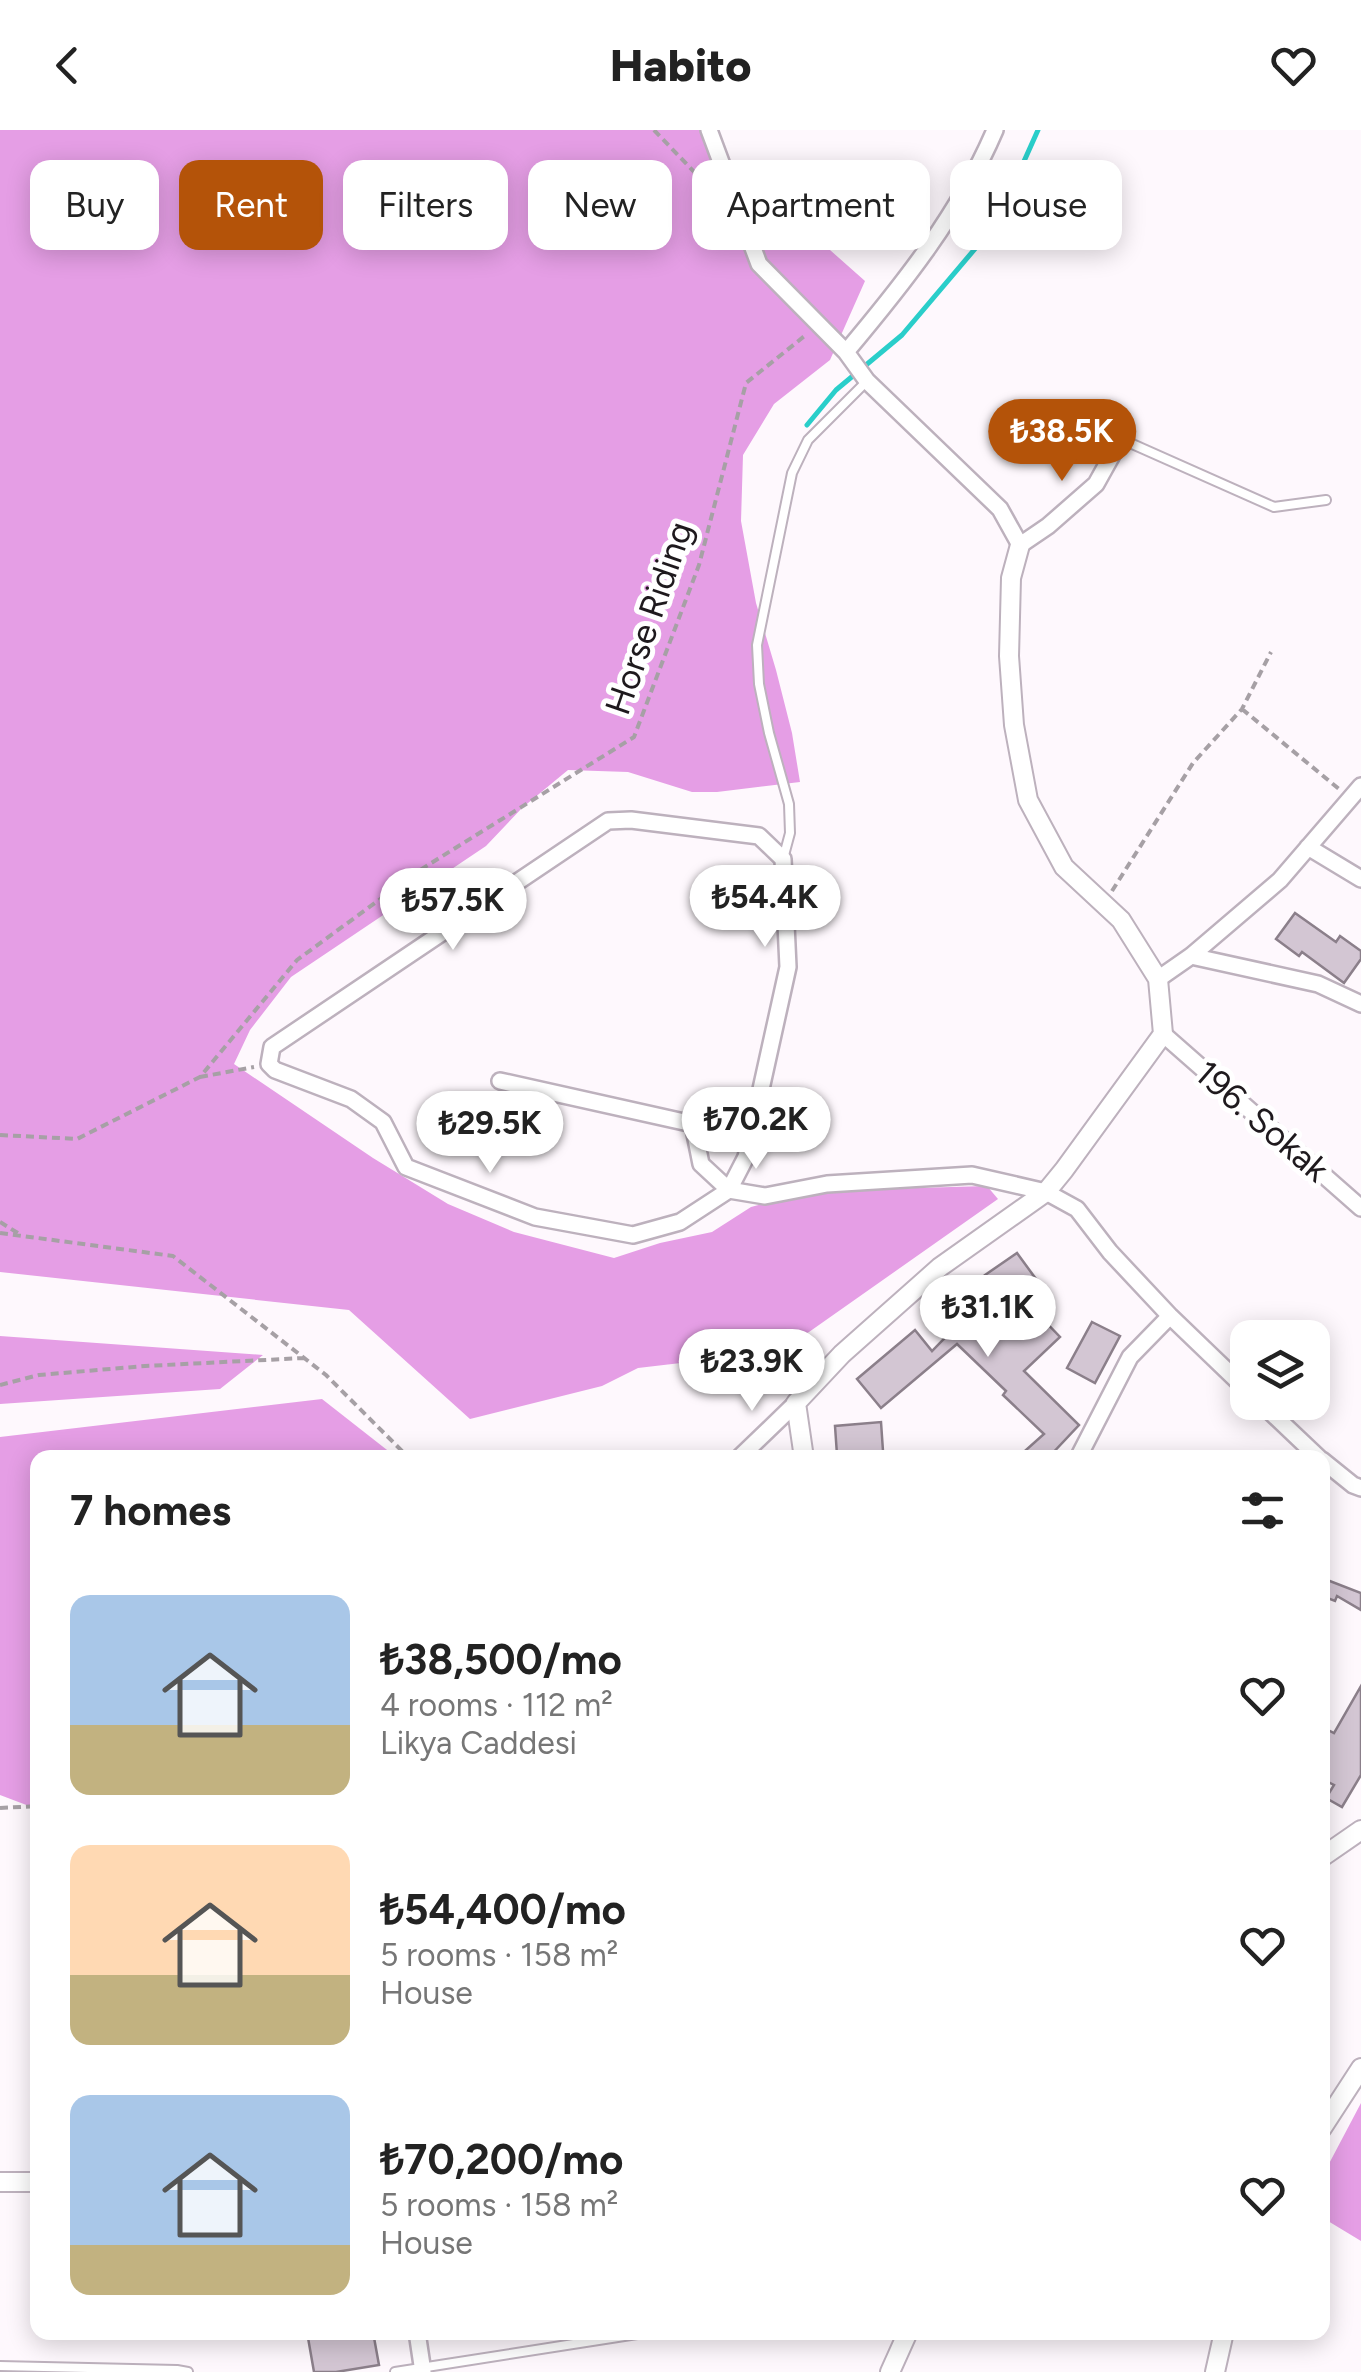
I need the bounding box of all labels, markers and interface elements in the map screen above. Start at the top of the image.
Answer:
icon: back [40,38,95,93]
text: Habito [610,38,751,92]
icon: heart [1266,38,1321,93]
chip: Buy [30,160,159,250]
chip: Rent [179,160,323,250]
chip: Filters [343,160,508,250]
chip: New [528,160,672,250]
chip: Apartment [692,160,930,250]
chip: House [950,160,1122,250]
pin: ₺38.5K [981,399,1143,484]
text: ₺38.5K [1010,412,1114,450]
street label: Horse Riding [596,516,702,720]
pin: ₺54.4K [684,865,846,950]
pin: ₺57.5K [372,868,534,953]
text: ₺54.4K [712,878,818,916]
text: ₺57.5K [402,881,504,919]
street label: 196. Sokak [1187,1052,1337,1190]
pin: ₺70.2K [675,1087,837,1172]
pin: ₺29.5K [409,1091,571,1176]
text: ₺70.2K [704,1100,808,1138]
text: ₺29.5K [438,1104,542,1142]
pin: ₺31.1K [907,1275,1069,1360]
text: ₺31.1K [942,1288,1034,1326]
map controls [1230,1320,1330,1420]
button: layers [1230,1320,1330,1420]
pin: ₺23.9K [671,1329,833,1414]
text: ₺23.9K [701,1342,803,1380]
icon: filters [1235,1483,1290,1538]
text: 7 homes [70,1485,231,1536]
text: ₺38,500/mo [380,1634,622,1685]
icon: home [150,1635,270,1755]
icon: heart [1235,1668,1290,1723]
text: 4 rooms · 112 m² [380,1686,613,1724]
text: Likya Caddesi [380,1724,577,1762]
text: ₺54,400/mo [380,1884,626,1935]
icon: home [150,1885,270,2005]
icon: heart [1235,1918,1290,1973]
text: 5 rooms · 158 m² [380,1936,618,1974]
text: House [380,1974,473,2012]
text: ₺70,200/mo [380,2134,623,2185]
icon: home [150,2135,270,2255]
icon: heart [1235,2168,1290,2223]
text: 5 rooms · 158 m² [380,2186,618,2224]
text: House [380,2224,473,2262]

